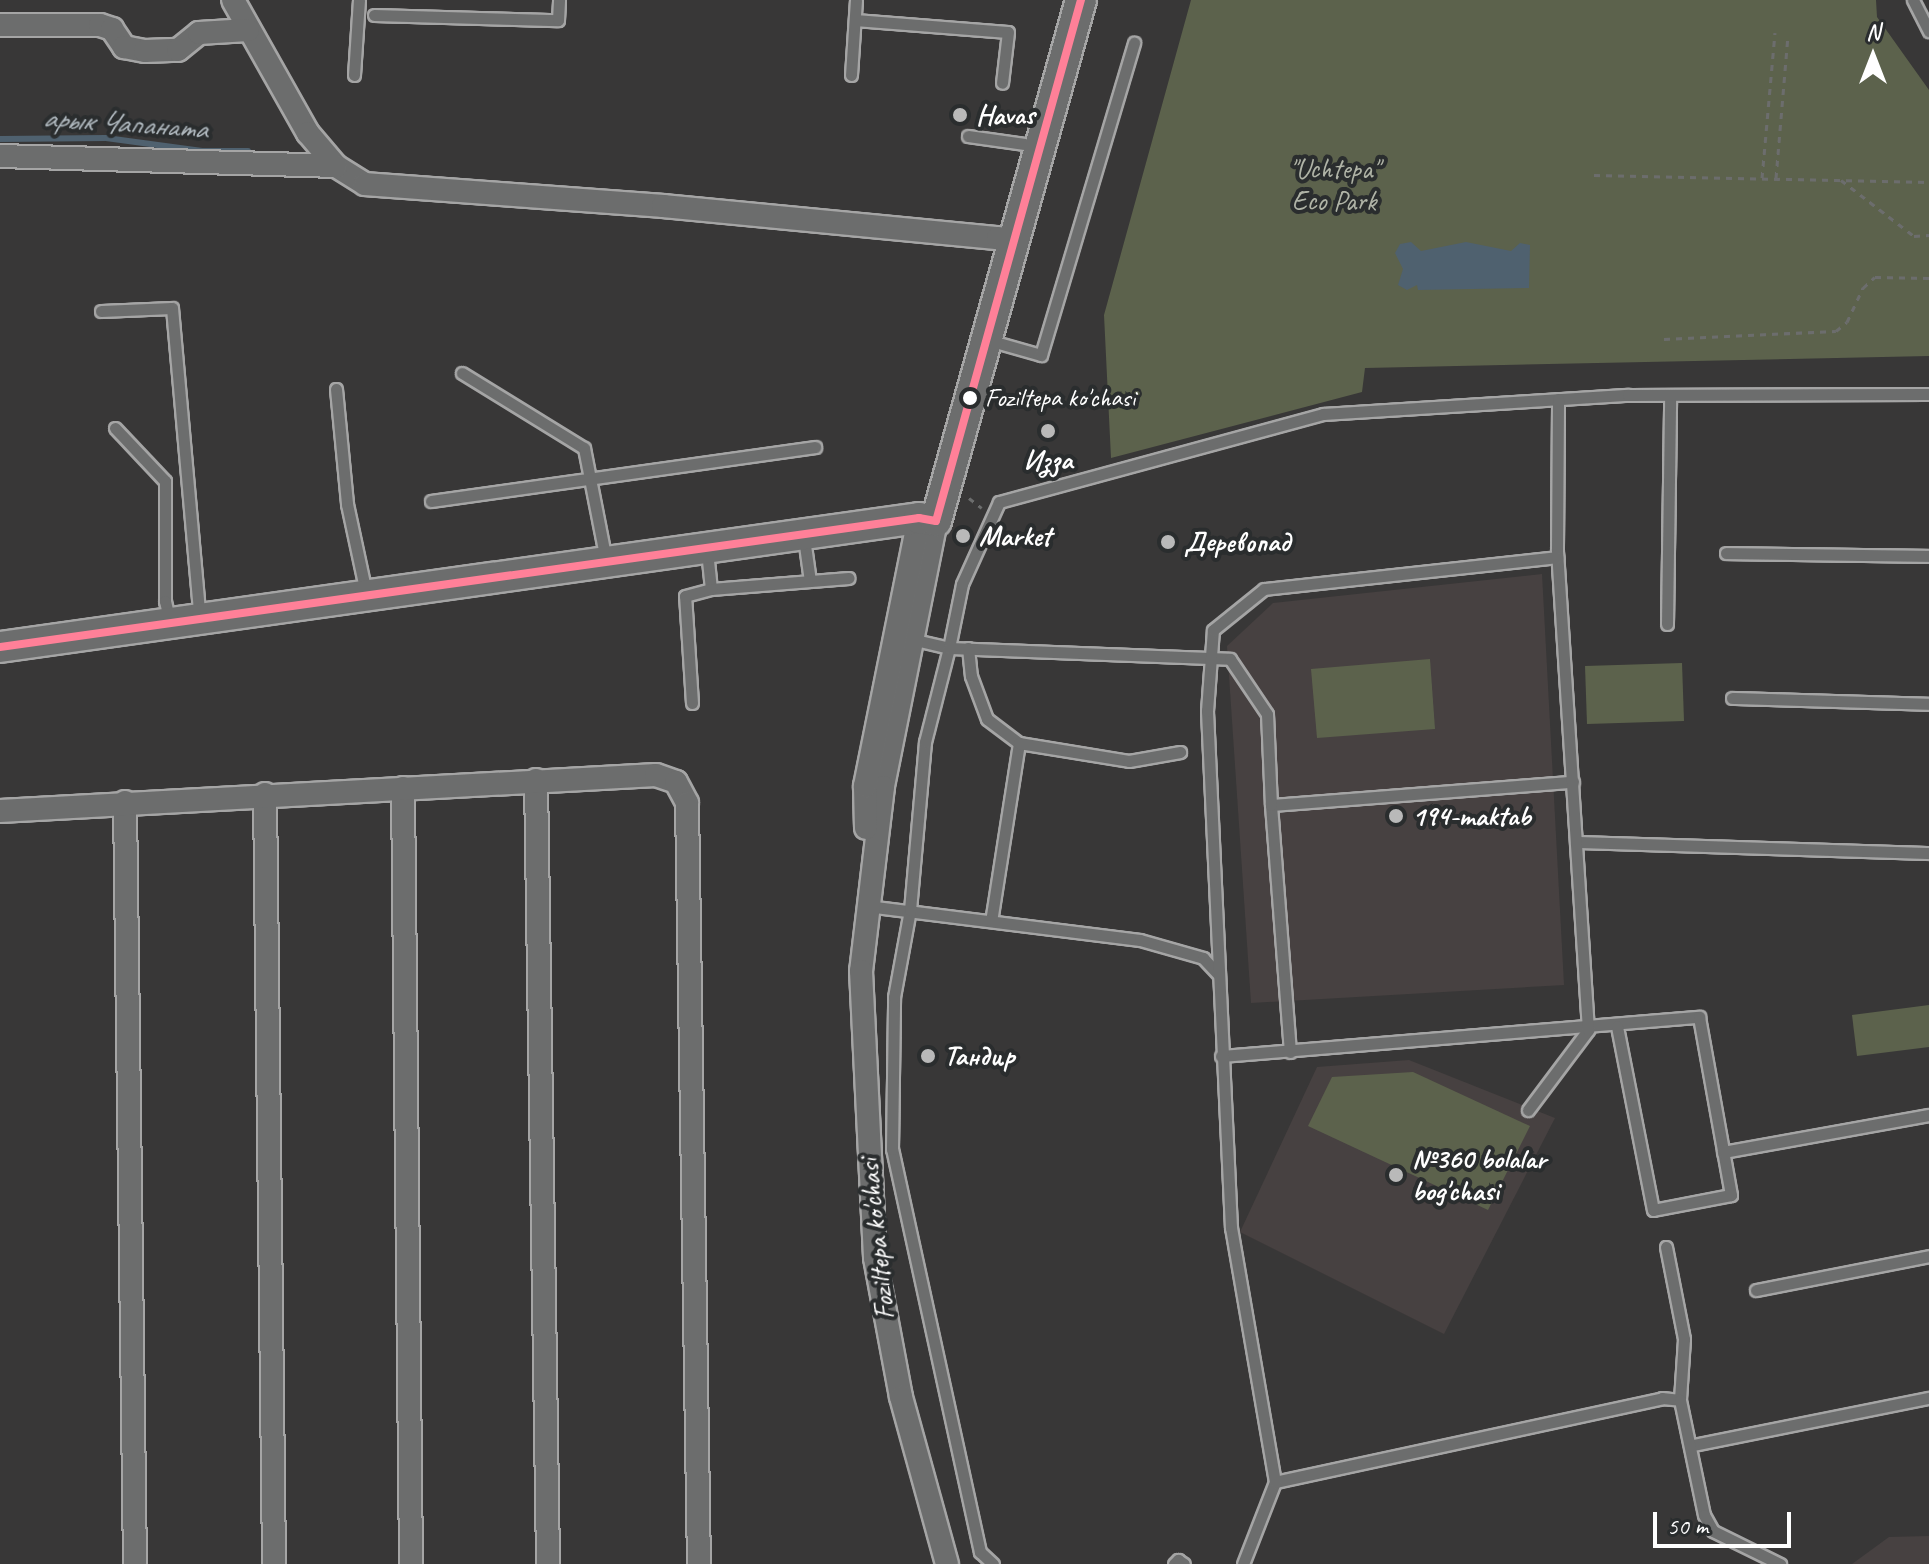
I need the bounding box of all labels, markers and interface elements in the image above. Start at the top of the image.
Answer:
north arrow [1833,16,1913,96]
text: N [1866,18,1880,46]
place label: Havas [976,98,1035,132]
water label: арык Чапаната [42,99,208,147]
marker: Havas [951,106,969,124]
park label: "Uchtepa" Eco Park [1289,152,1379,218]
place label: Foziltepa ko'chasi [985,382,1136,414]
marker: Foziltepa ko'chasi [962,390,978,406]
marker: Изза [1039,422,1057,440]
place label: Изза [1024,443,1072,477]
place label: Market [979,519,1051,553]
place label: Деревопад [1184,525,1290,559]
marker: Market [954,527,972,545]
marker: Деревопад [1159,533,1177,551]
place label: 194-maktab [1412,799,1531,833]
marker: 194-maktab [1387,807,1405,825]
place label: Тандир [944,1039,1015,1073]
marker: Тандир [919,1047,937,1065]
place label: №360 bolalar bog'chasi [1412,1142,1546,1208]
street label: Foziltepa ko'chasi [852,1157,902,1321]
marker: №360 bolalar bog'chasi [1387,1166,1405,1184]
scale bar [1657,1496,1795,1546]
text: 50 m [1667,1511,1708,1541]

